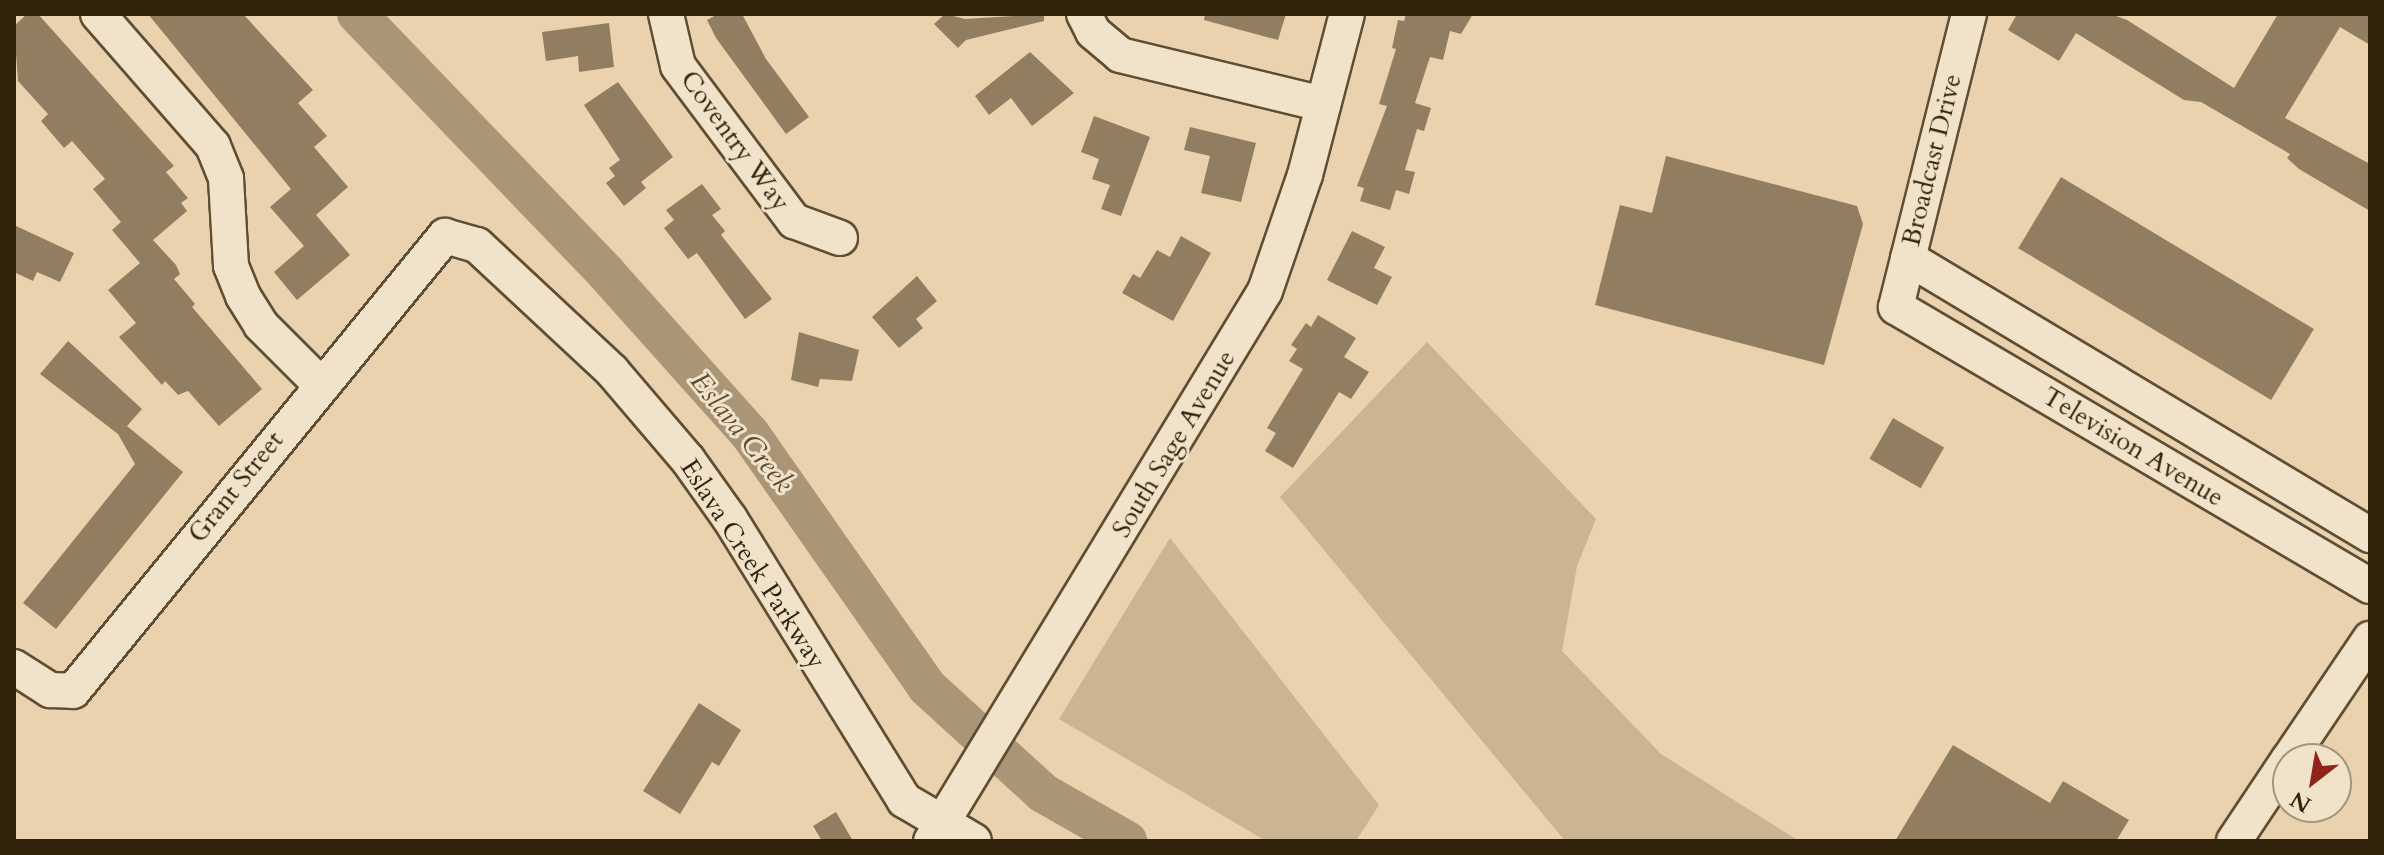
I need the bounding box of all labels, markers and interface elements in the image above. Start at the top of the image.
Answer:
street label: Coventry Way [674,65,796,217]
street label: Broadcast Drive [1896,71,1968,249]
street label: South Sage Avenue [1106,345,1242,543]
water label: Eslava Creek [683,365,801,499]
street label: Television Avenue [2037,381,2229,513]
street label: Grant Street [182,425,290,549]
street label: Eslava Creek Parkway [674,453,832,675]
north arrow [2272,743,2352,823]
text: N [2285,784,2317,820]

